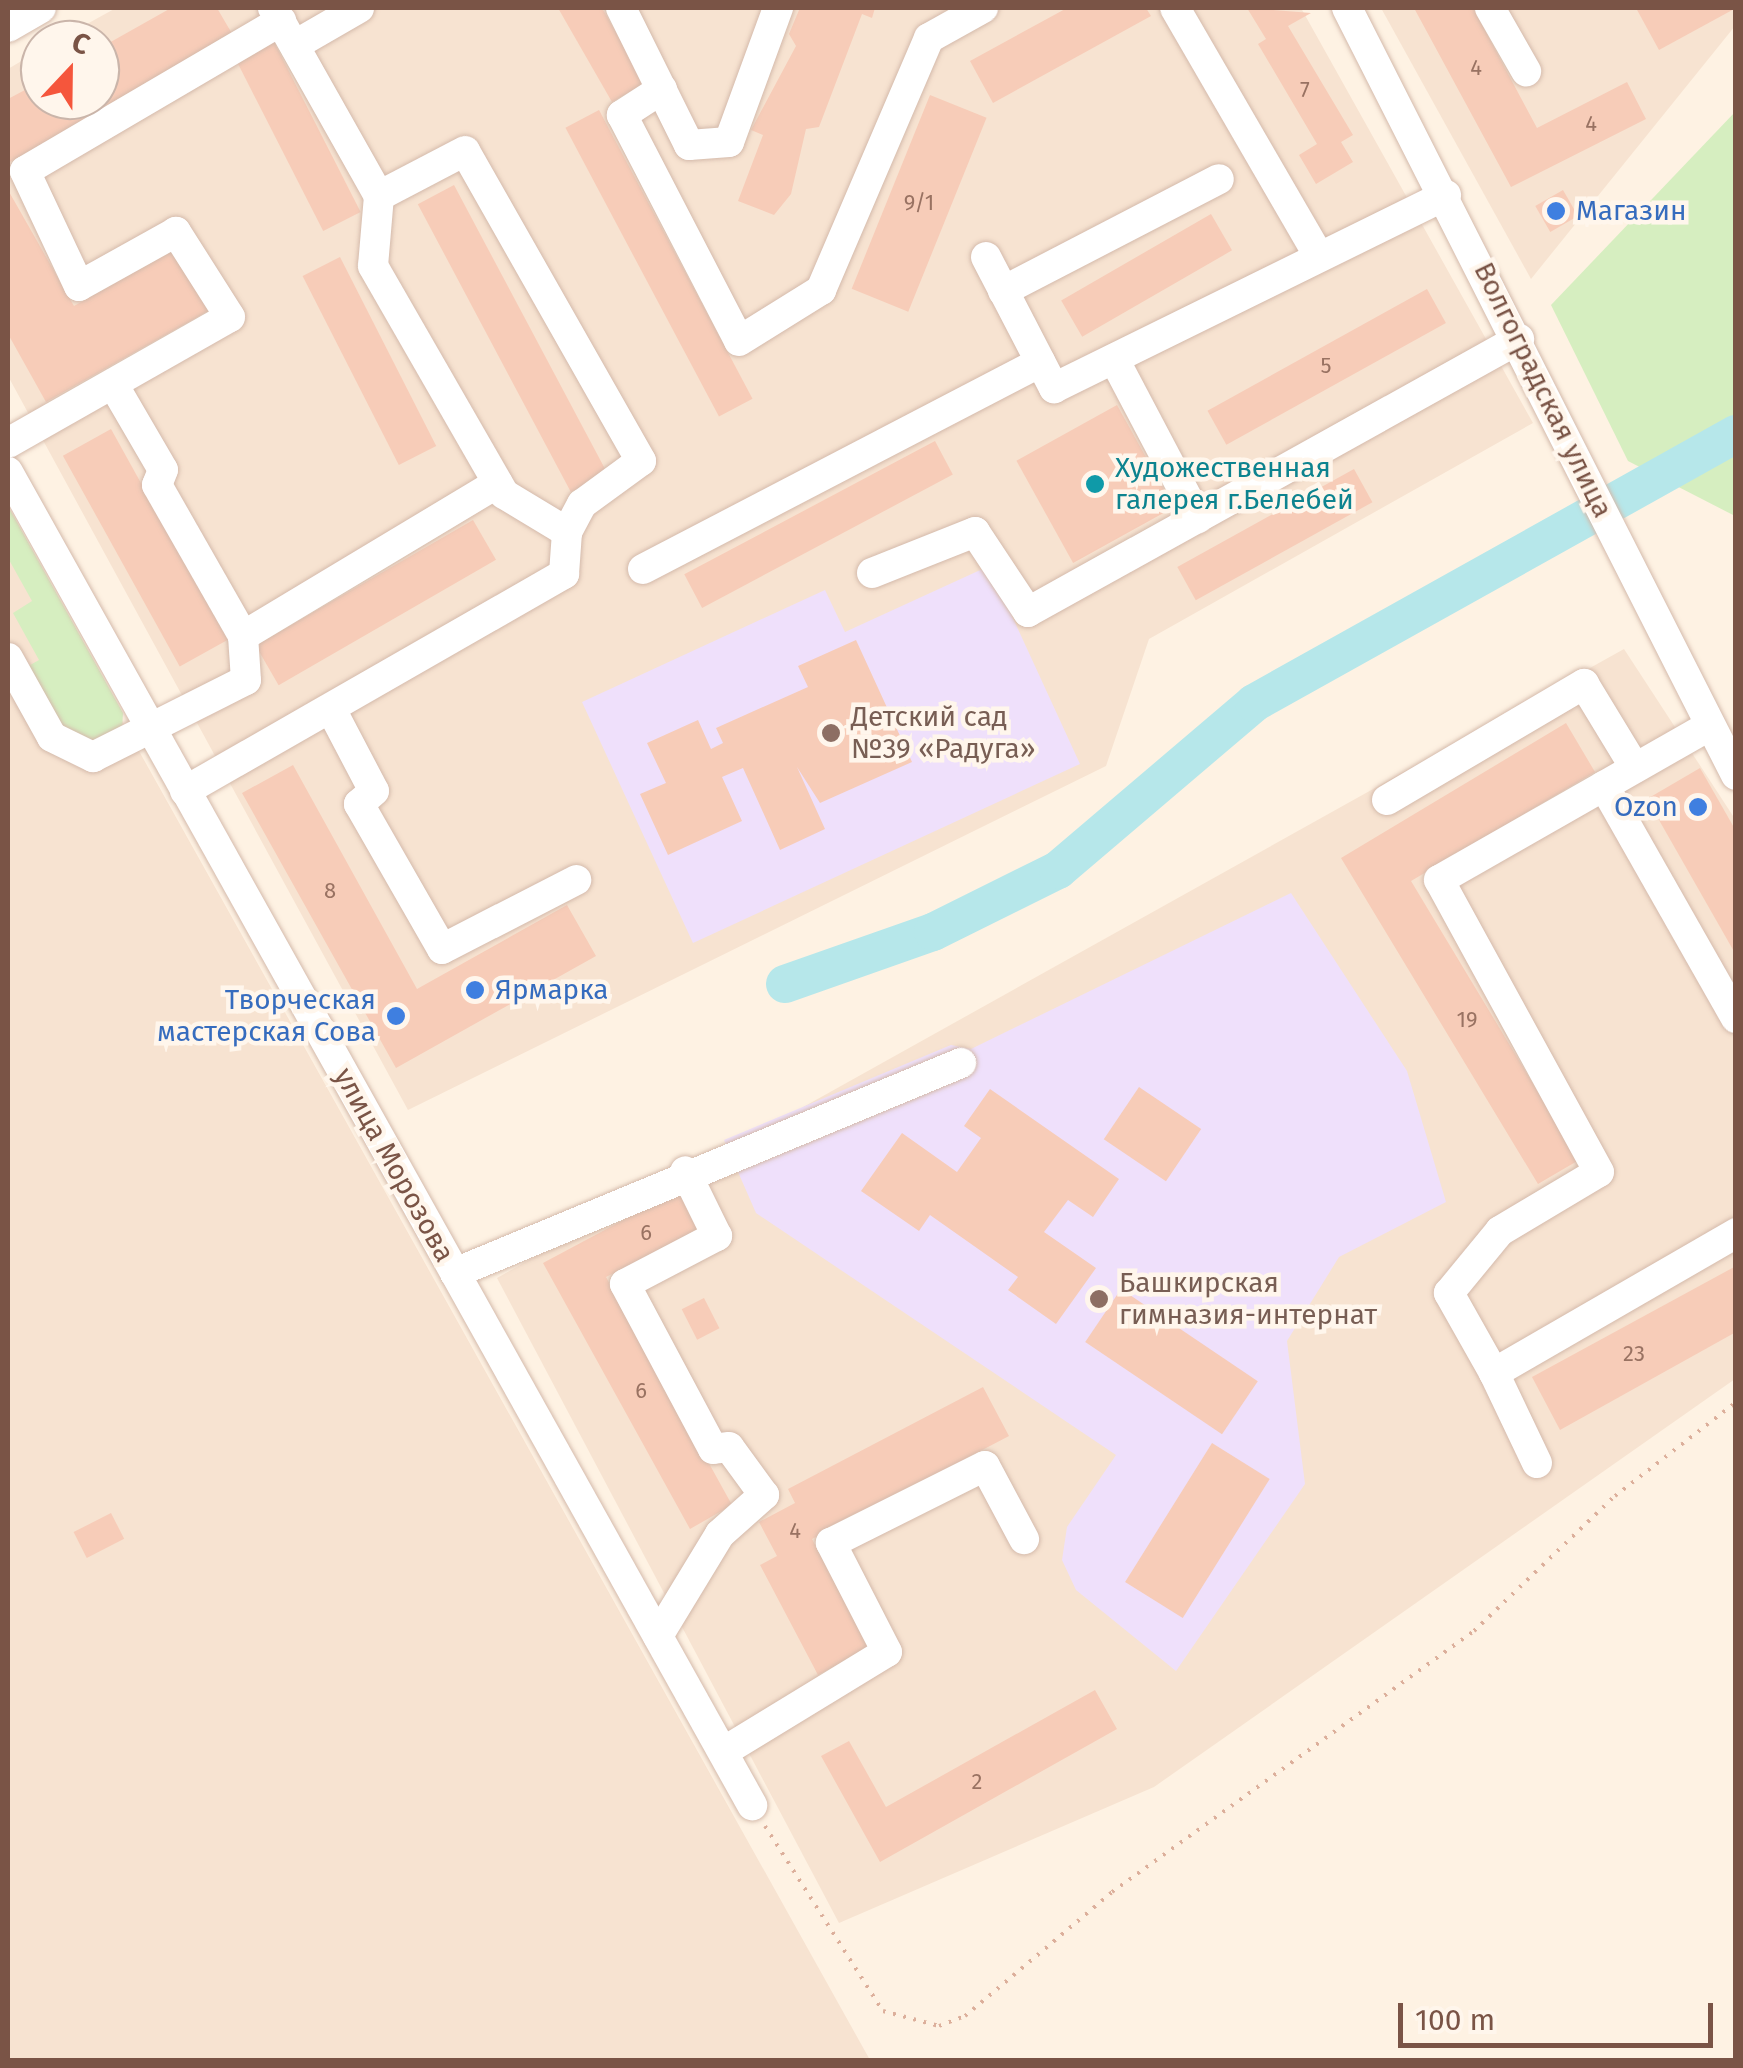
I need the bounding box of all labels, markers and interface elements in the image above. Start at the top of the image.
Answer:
north arrow [20,20,120,120]
text: С [67,25,94,62]
house number: 4 [1470,55,1482,81]
house number: 7 [1300,77,1310,103]
house number: 4 [1585,111,1597,137]
house number: 9/1 [904,190,934,216]
place label: Магазин [1576,194,1687,228]
marker: Магазин [1545,200,1567,222]
street label: Волгоградская улица [1467,257,1619,523]
house number: 5 [1320,353,1332,379]
place label: Художественная галерея г.Белебей [1115,451,1354,517]
marker: Художественная галерея г.Белебей [1084,473,1106,495]
place label: Детский сад №39 «Радуга» [851,700,1036,766]
marker: Детский сад №39 «Радуга» [820,722,842,744]
place label: Ozon [1614,790,1678,824]
marker: Ozon [1687,796,1709,818]
house number: 8 [324,878,336,904]
place label: Ярмарка [495,973,609,1007]
marker: Ярмарка [464,979,486,1001]
place label: Творческая мастерская Сова [157,983,376,1049]
marker: Творческая мастерская Сова [385,1005,407,1027]
house number: 19 [1456,1007,1478,1033]
street label: улица Морозова [327,1062,461,1268]
house number: 6 [640,1220,652,1246]
place label: Башкирская гимназия-интернат [1119,1266,1377,1332]
marker: Башкирская гимназия-интернат [1088,1288,1110,1310]
house number: 23 [1623,1341,1645,1367]
house number: 6 [635,1378,647,1404]
house number: 4 [789,1518,801,1544]
house number: 2 [972,1769,982,1795]
scale bar [1403,1983,1718,2045]
text: 100 m [1415,2002,1495,2038]

